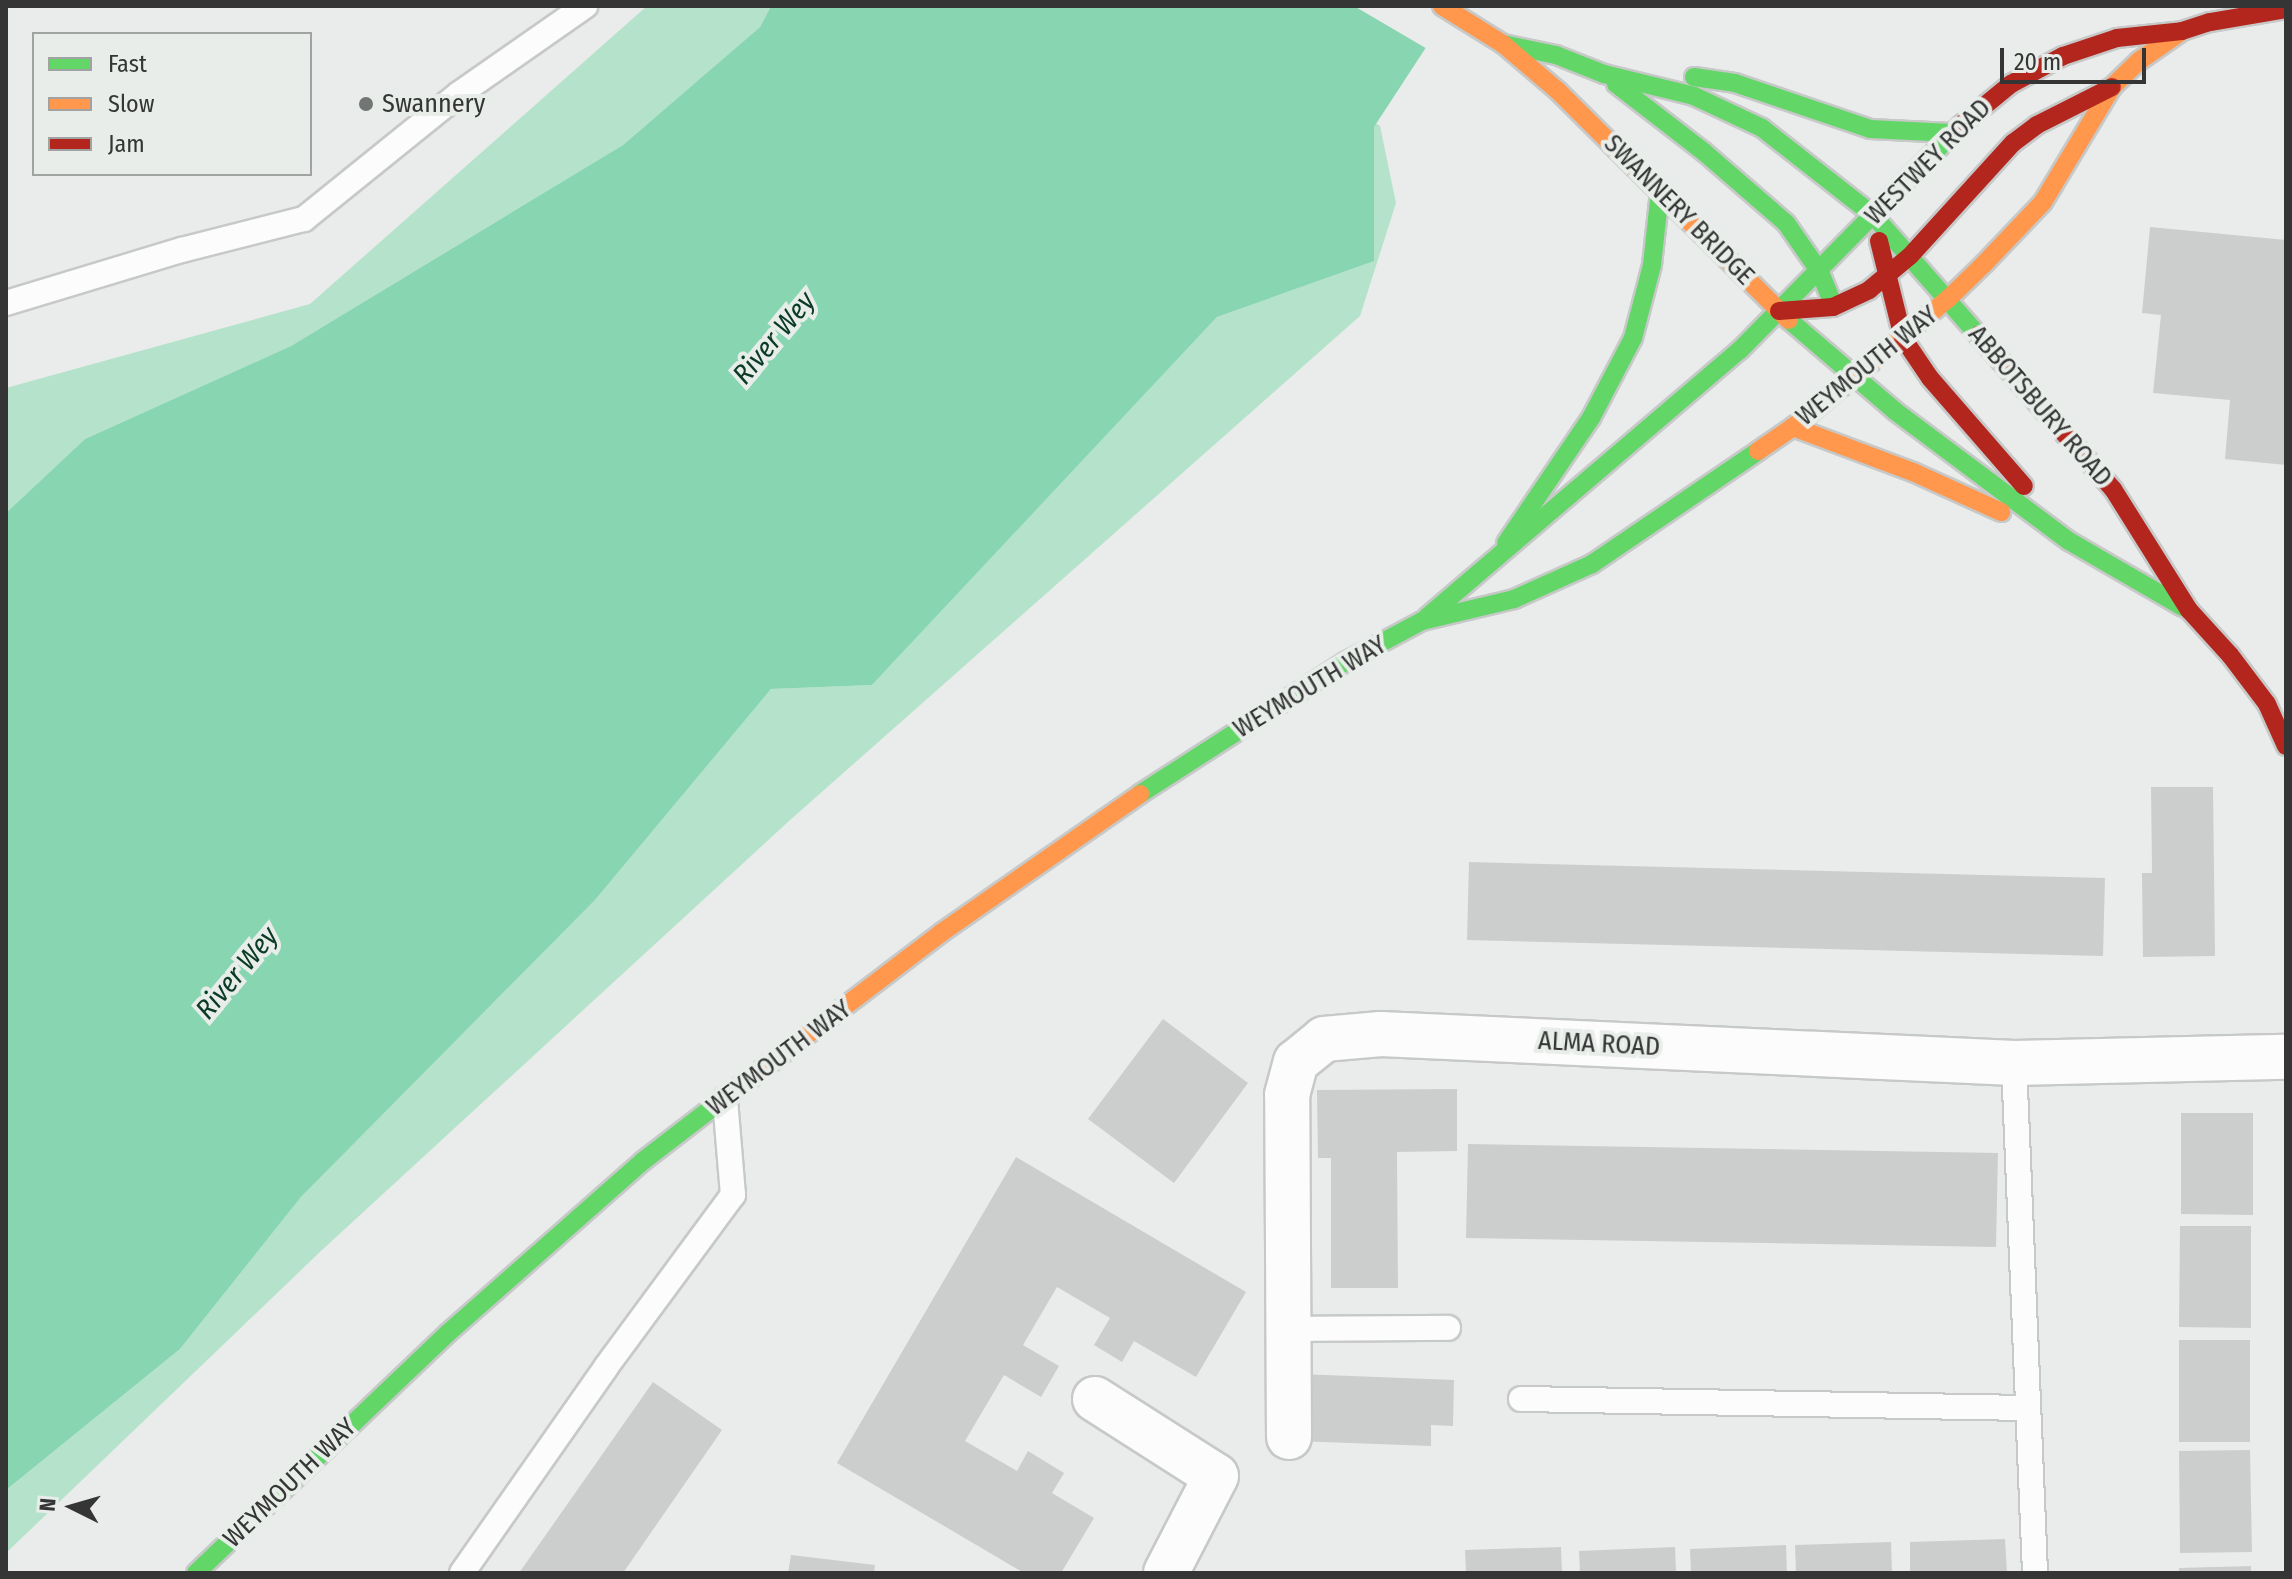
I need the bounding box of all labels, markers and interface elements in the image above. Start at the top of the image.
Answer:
legend [32,32,312,176]
scale bar [2004,32,2150,82]
text: 20 m [2014,48,2061,76]
text: Fast [108,50,147,78]
place label: Swannery [382,88,485,120]
text: Slow [108,90,154,118]
street label: WESTWEY ROAD [1859,93,1997,231]
marker: Swannery [357,95,375,113]
street label: SWANNERY BRIDGE [1597,128,1761,292]
text: Jam [108,130,145,158]
water label: River Wey [726,285,822,391]
street label: WEYMOUTH WAY [1790,300,1944,432]
street label: ABBOTSBURY ROAD [1962,319,2118,493]
street label: WEYMOUTH WAY [1228,629,1392,745]
water label: River Wey [189,920,285,1026]
street label: WEYMOUTH WAY [701,994,857,1122]
street label: ALMA ROAD [1537,1025,1661,1063]
street label: WEYMOUTH WAY [217,1412,363,1554]
north arrow [32,1467,112,1547]
text: N [34,1497,62,1513]

